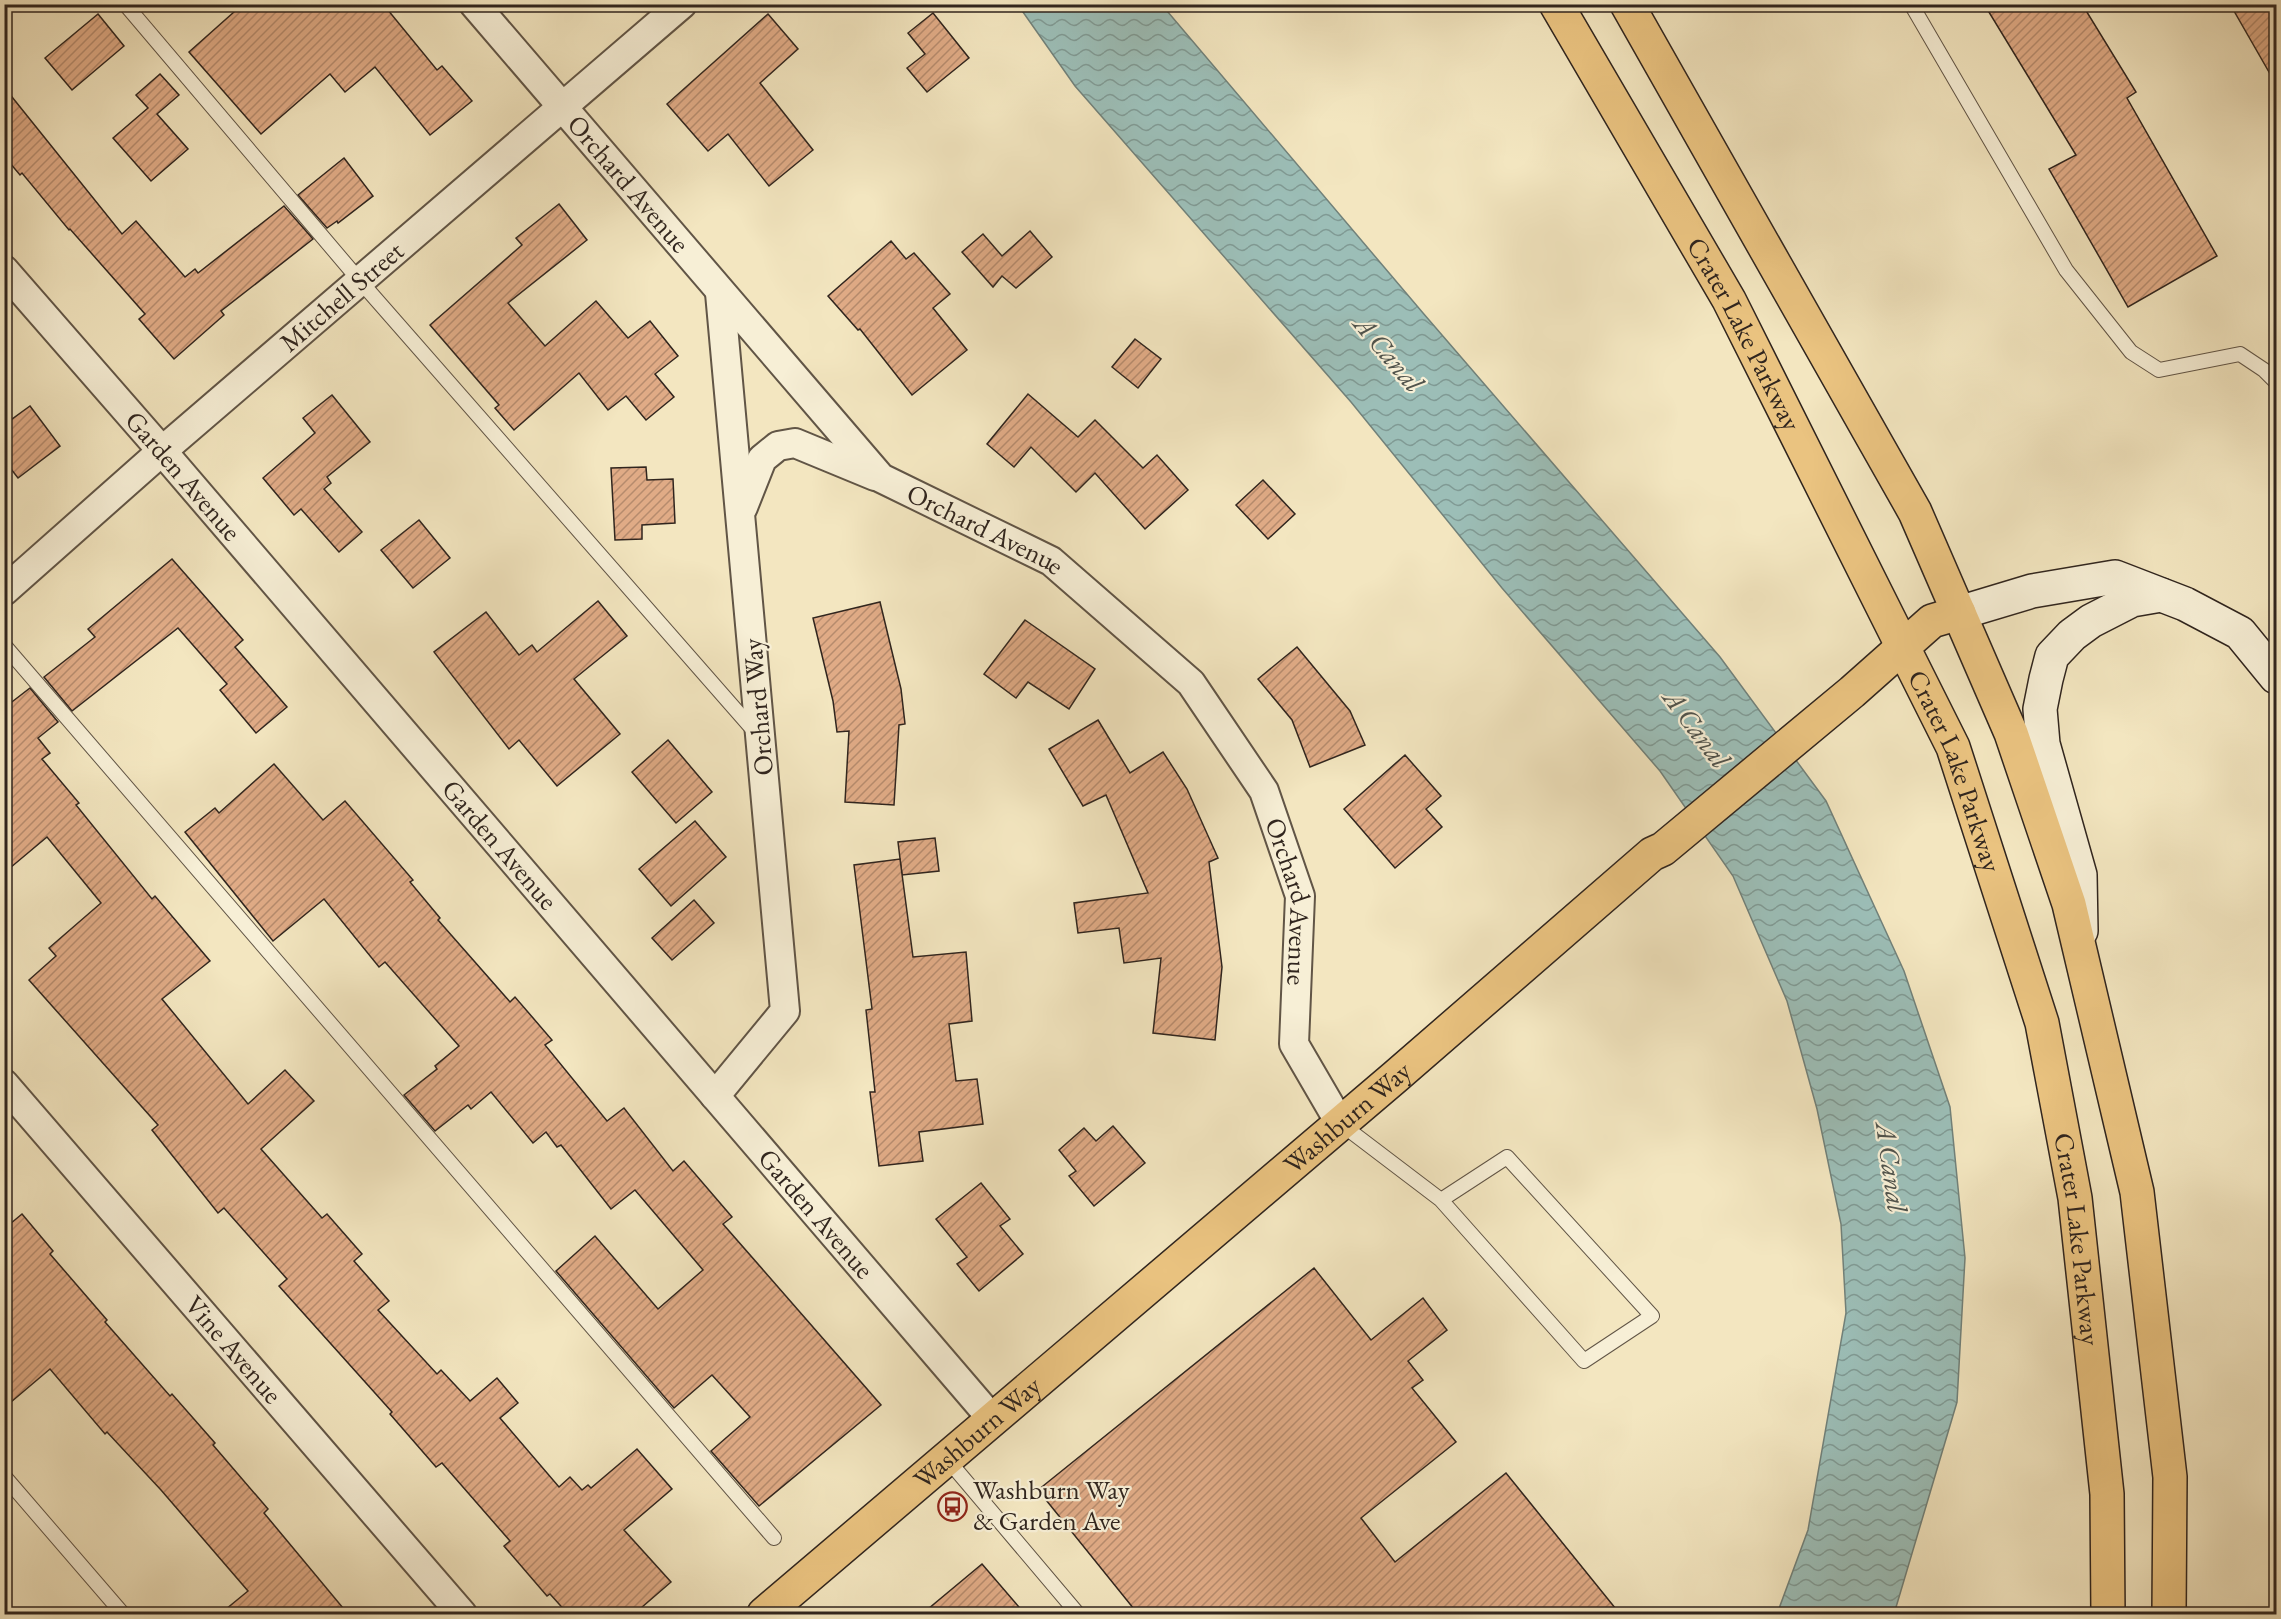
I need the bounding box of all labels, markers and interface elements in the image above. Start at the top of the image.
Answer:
street label: Orchard Avenue [560,107,698,260]
street label: Crater Lake Parkway [1679,231,1810,437]
street label: Mitchell Street [272,233,411,359]
water label: A Canal [1345,305,1433,400]
street label: Garden Avenue [118,403,249,548]
street label: Orchard Avenue [901,475,1072,582]
street label: Orchard Way [734,637,781,777]
street label: Crater Lake Parkway [1900,664,2010,876]
water label: A Canal [1654,679,1739,776]
street label: Garden Avenue [434,772,566,917]
street label: Orchard Avenue [1257,813,1319,986]
street label: Washburn Way [1276,1053,1418,1181]
water label: A Canal [1868,1118,1916,1215]
street label: Crater Lake Parkway [2046,1130,2109,1347]
street label: Garden Avenue [751,1141,882,1286]
street label: Vine Avenue [177,1288,290,1411]
street label: Washburn Way [906,1368,1048,1496]
place label: Washburn Way & Garden Ave [973,1472,1130,1538]
bus stop icon: Washburn Way & Garden Ave [936,1490,968,1522]

